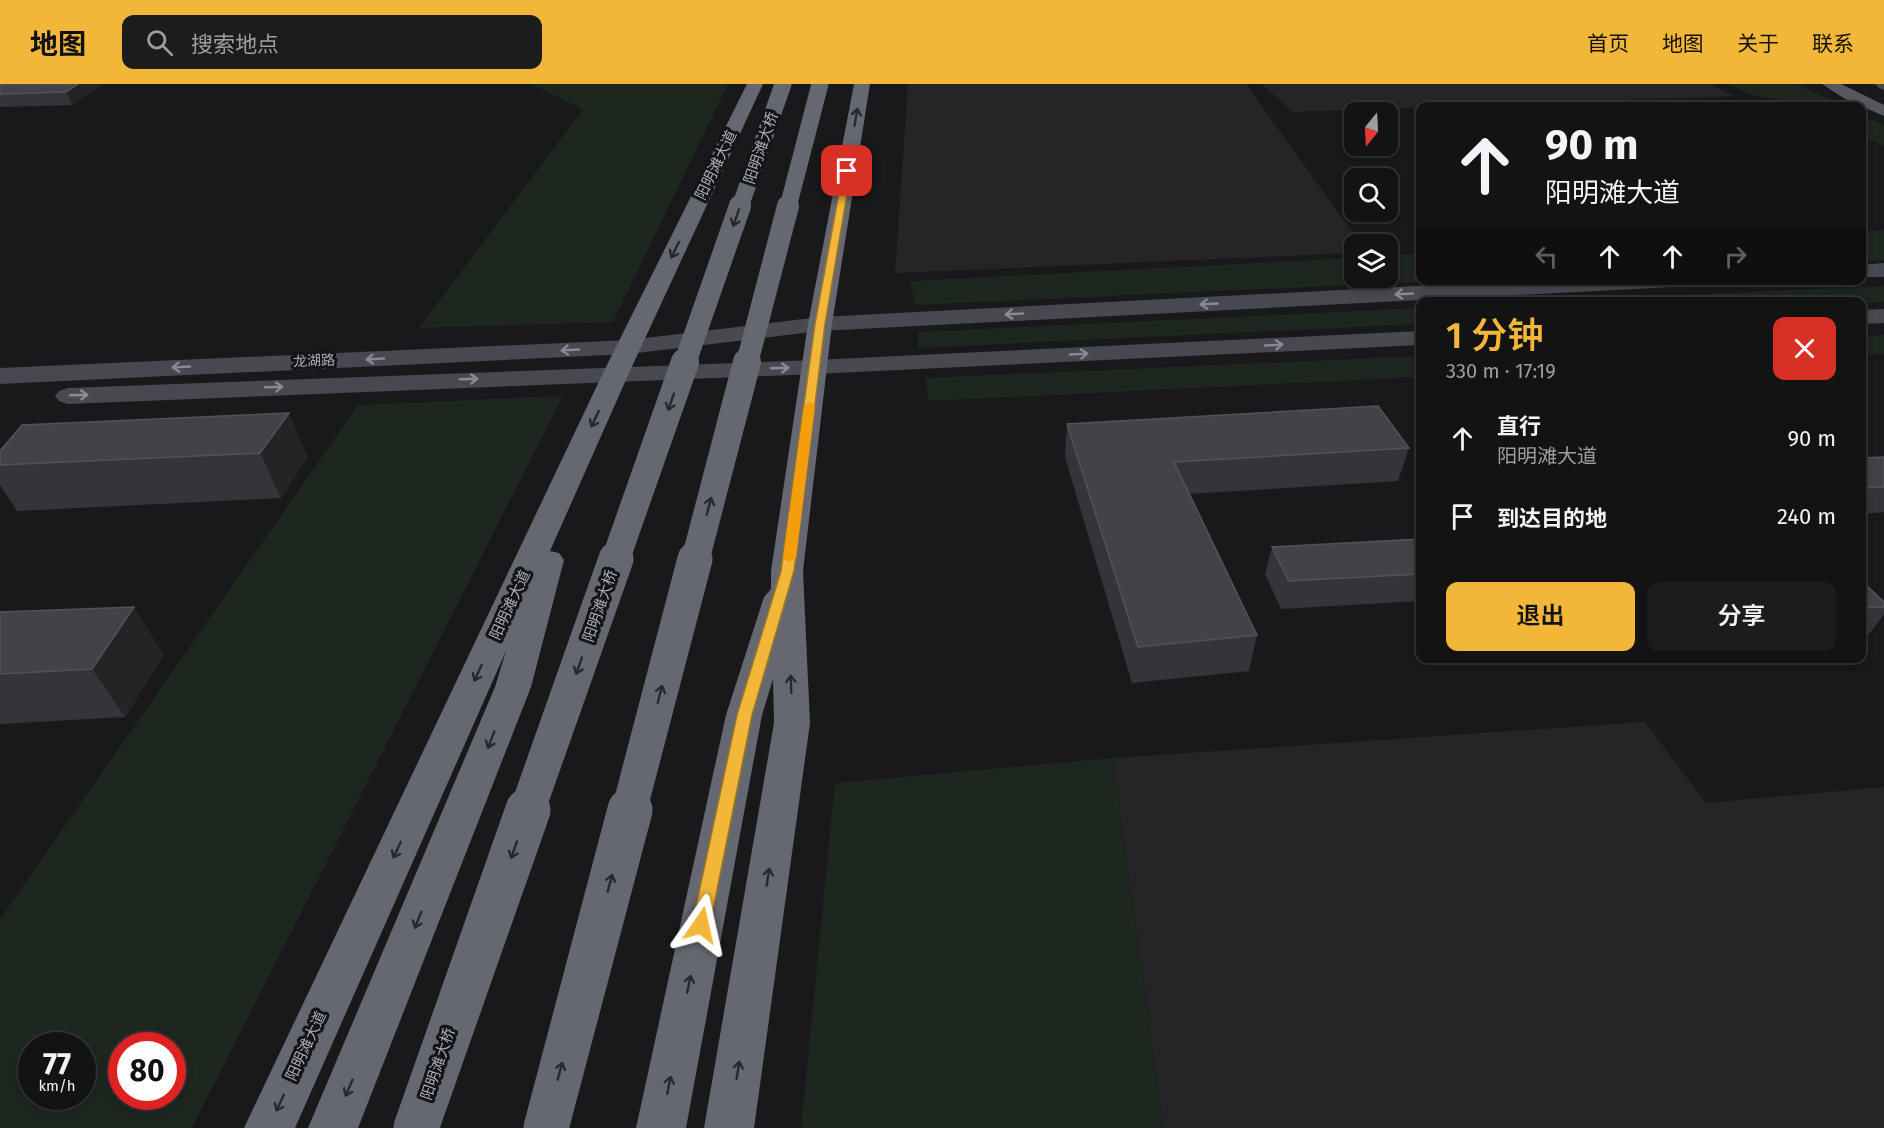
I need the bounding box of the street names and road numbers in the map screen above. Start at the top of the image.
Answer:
street label: 阳明滩大桥 [740,110,782,186]
street label: 阳明滩大道 [691,127,741,203]
street label: 龙湖路 [293,351,335,371]
street label: 阳明滩大道 [486,567,534,643]
street label: 阳明滩大桥 [579,568,621,644]
street label: 阳明滩大道 [282,1008,330,1084]
street label: 阳明滩大桥 [417,1026,459,1102]

